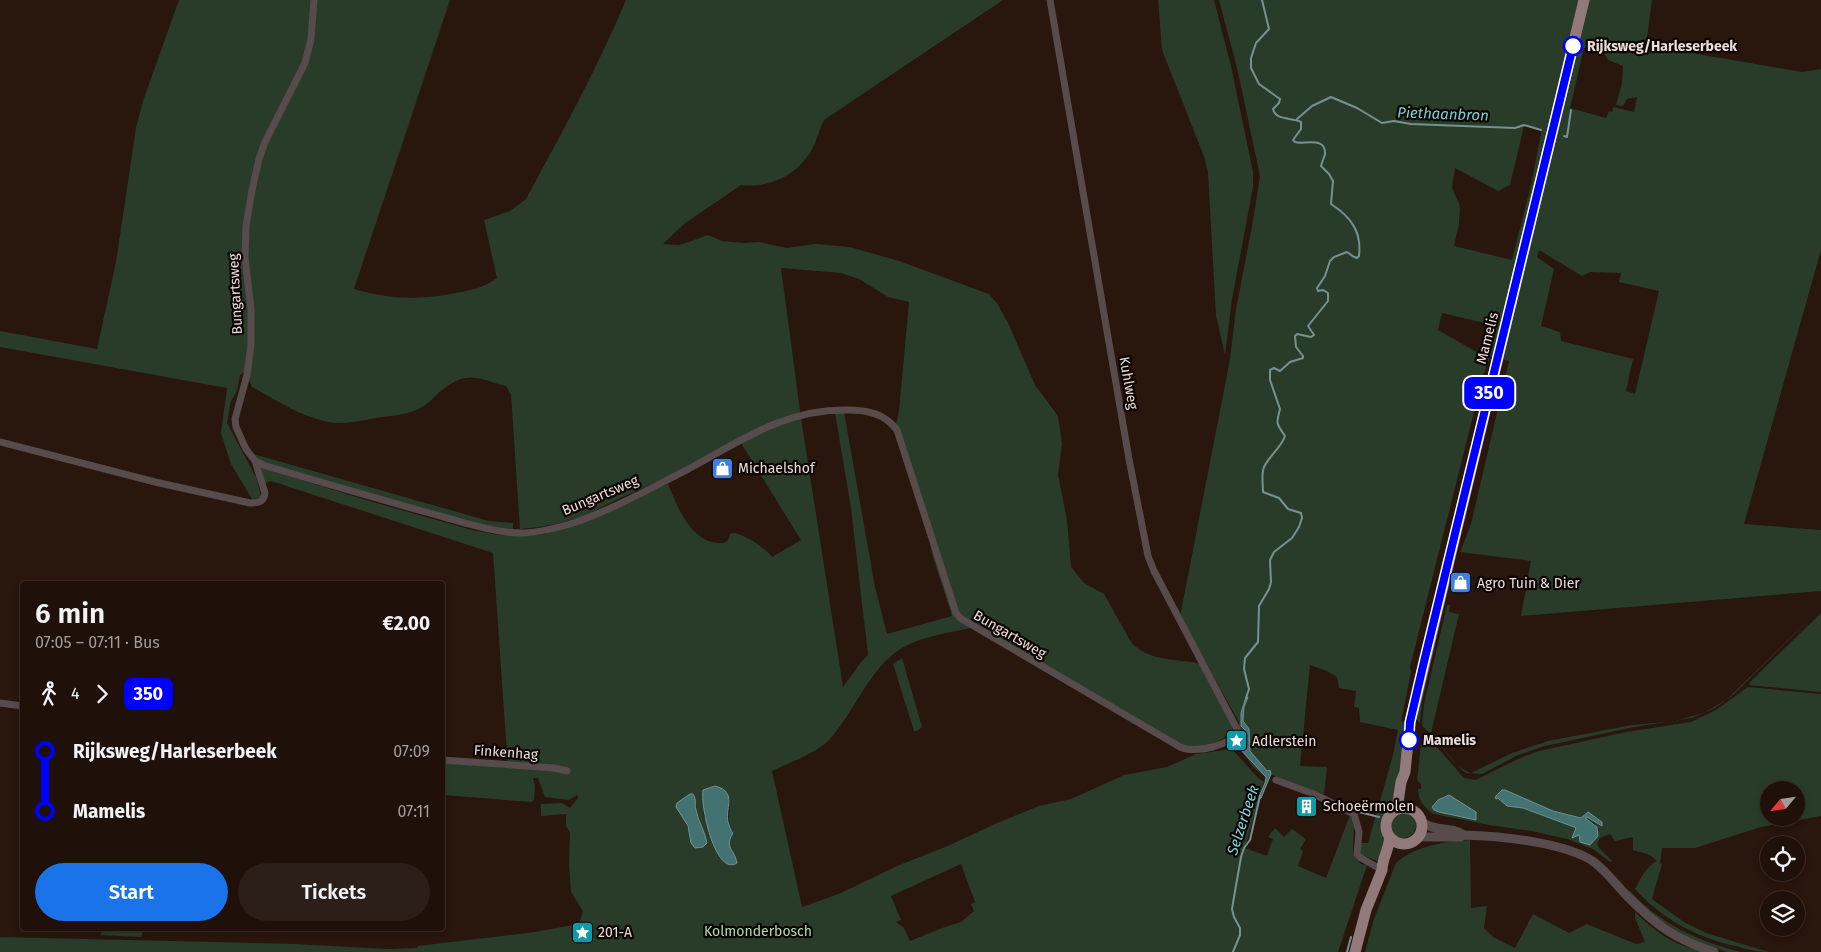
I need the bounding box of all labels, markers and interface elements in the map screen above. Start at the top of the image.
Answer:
marker: Rijksweg/Harleserbeek [1563,36,1583,56]
place label: Rijksweg/Harleserbeek [1587,38,1737,55]
water label: Piethaanbron [1397,103,1489,125]
street label: Bungartsweg [225,252,246,335]
street label: Mamelis [1473,310,1502,366]
street label: Kuhlweg [1115,355,1142,412]
line badge: 350 [1460,377,1518,409]
text: 350 [1474,382,1504,404]
shop icon: Michaelshof [710,456,734,480]
place label: Michaelshof [738,460,816,477]
street label: Bungartsweg [559,471,642,519]
shop icon: Agro Tuin & Dier [1449,571,1473,595]
place label: Agro Tuin & Dier [1477,575,1580,592]
text: 6 min [35,597,105,630]
street label: Bungartsweg [970,607,1050,662]
text: €2.00 [383,612,430,635]
text: 07:05 – 07:11 · Bus [35,633,160,652]
icon: walk [35,680,63,708]
icon: forward [88,680,116,708]
text: 350 [134,683,163,705]
text: 4 [71,684,80,703]
place icon: Adlerstein [1224,729,1248,753]
marker: Mamelis [1399,730,1419,750]
place label: Mamelis [1423,732,1476,749]
place label: Adlerstein [1252,733,1316,750]
text: Rijksweg/Harleserbeek [73,740,277,763]
text: 07:09 [393,742,430,761]
street label: Finkenhag [473,742,539,763]
north arrow [1760,781,1805,826]
map controls [1760,781,1805,936]
water label: Selzerbeek [1223,783,1263,858]
building icon: Schoeërmolen [1295,794,1319,818]
place label: Schoeërmolen [1323,798,1414,815]
text: Mamelis [73,800,145,823]
text: 07:11 [397,802,430,821]
button: locate [1760,836,1805,881]
button: Start [35,863,228,921]
button: Tickets [238,863,430,921]
button: layers [1760,891,1805,936]
place icon: 201-A [570,920,594,944]
park label: Kolmonderbosch [704,923,812,940]
place label: 201-A [598,924,632,941]

